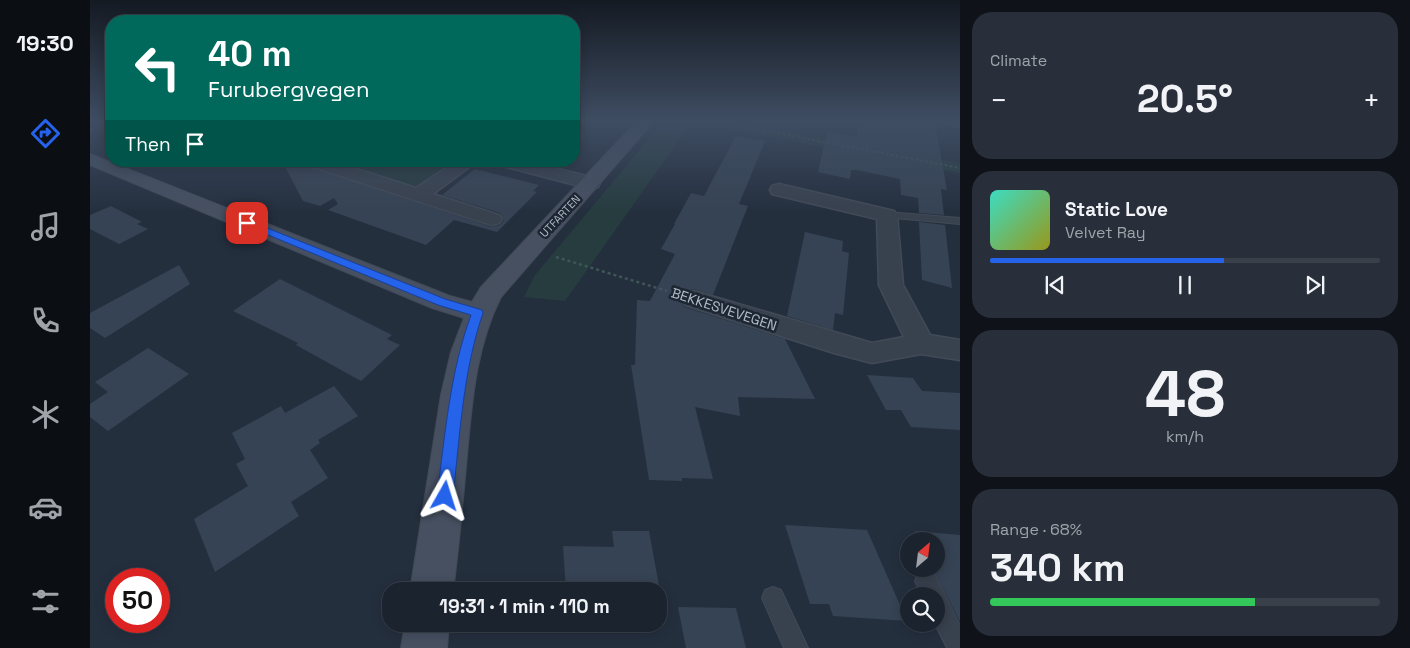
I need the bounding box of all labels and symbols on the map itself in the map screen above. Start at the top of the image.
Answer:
street label: UTFARTEN [537,192,583,240]
pin [226,202,268,244]
street label: BEKKESVEVEGEN [669,283,779,335]
position arrow [418,469,470,521]
north arrow [900,532,945,578]
speed limit sign: 50 [105,568,170,633]

